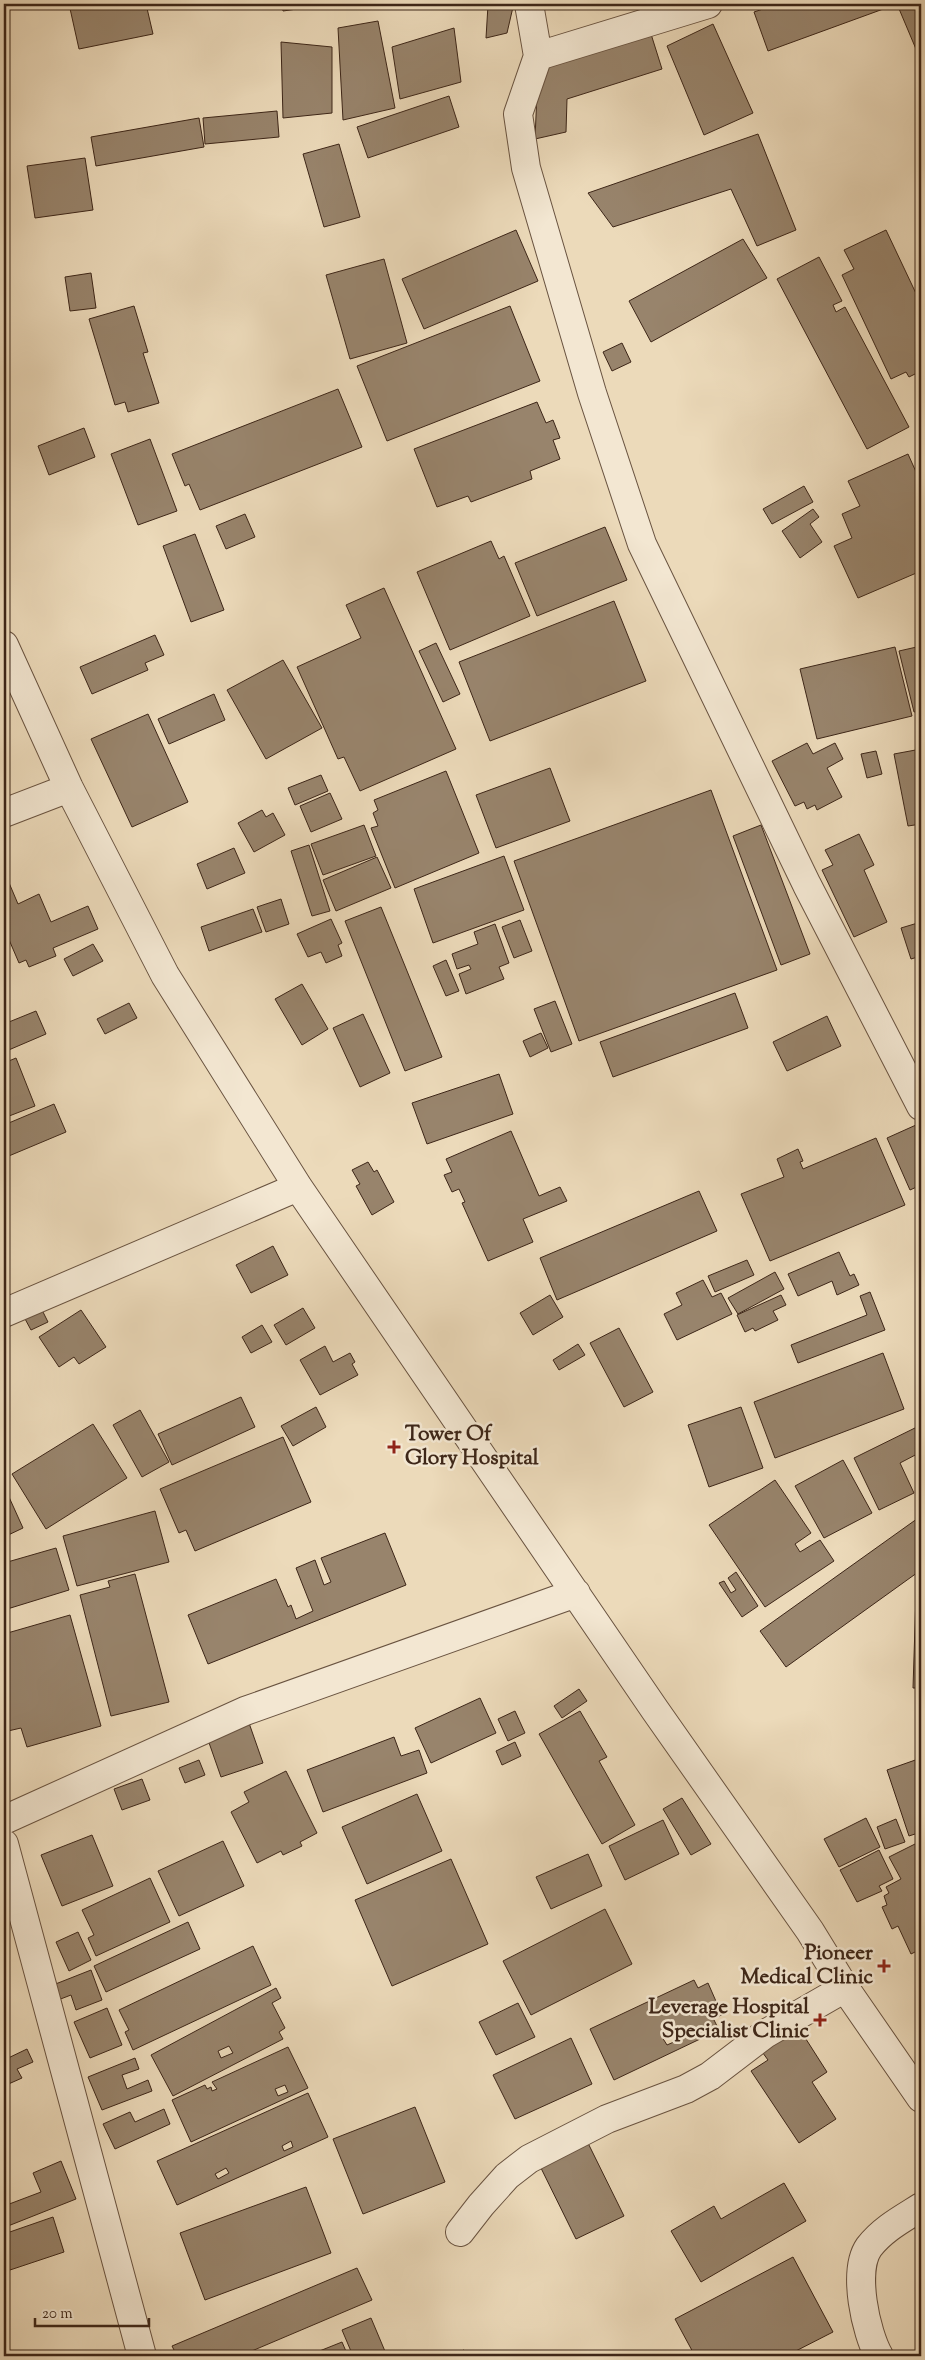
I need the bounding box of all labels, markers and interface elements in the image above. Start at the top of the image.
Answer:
place label: Tower Of Glory Hospital [405,1420,539,1474]
marker: Tower Of Glory Hospital [387,1440,401,1454]
place label: Pioneer Medical Clinic [740,1939,874,1993]
marker: Pioneer Medical Clinic [877,1959,891,1973]
place label: Leverage Hospital Specialist Clinic [648,1993,810,2047]
marker: Leverage Hospital Specialist Clinic [813,2013,827,2027]
scale bar [35,2295,149,2327]
text: 20 m [42,2304,73,2325]

